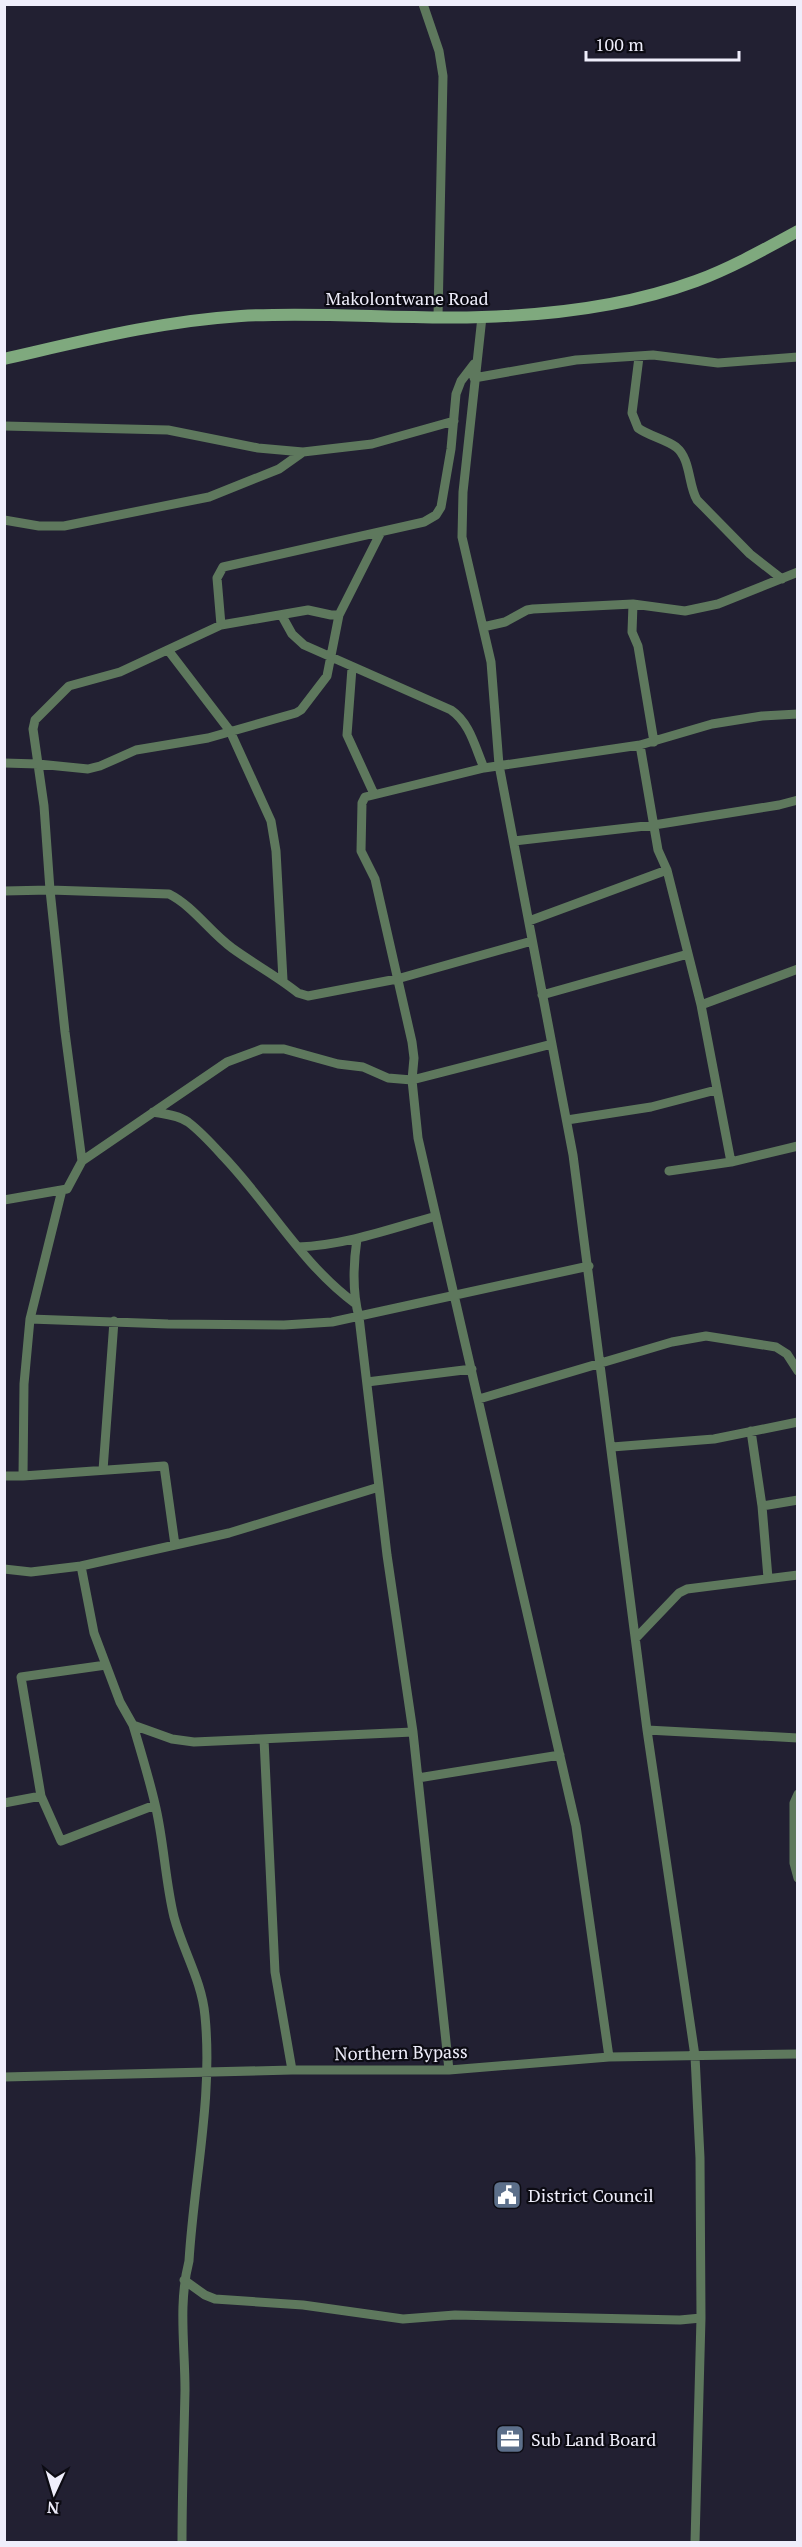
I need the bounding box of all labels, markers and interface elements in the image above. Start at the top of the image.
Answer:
scale bar [586,24,739,62]
text: 100 m [595,32,644,56]
street label: Makolontwane Road [326,286,488,310]
street label: Northern Bypass [334,2039,468,2065]
public building icon: District Council [491,2179,523,2211]
place label: District Council [528,2183,654,2207]
office icon: Sub Land Board [494,2423,526,2455]
place label: Sub Land Board [531,2427,656,2451]
north arrow [24,2463,84,2523]
text: N [46,2497,60,2519]

